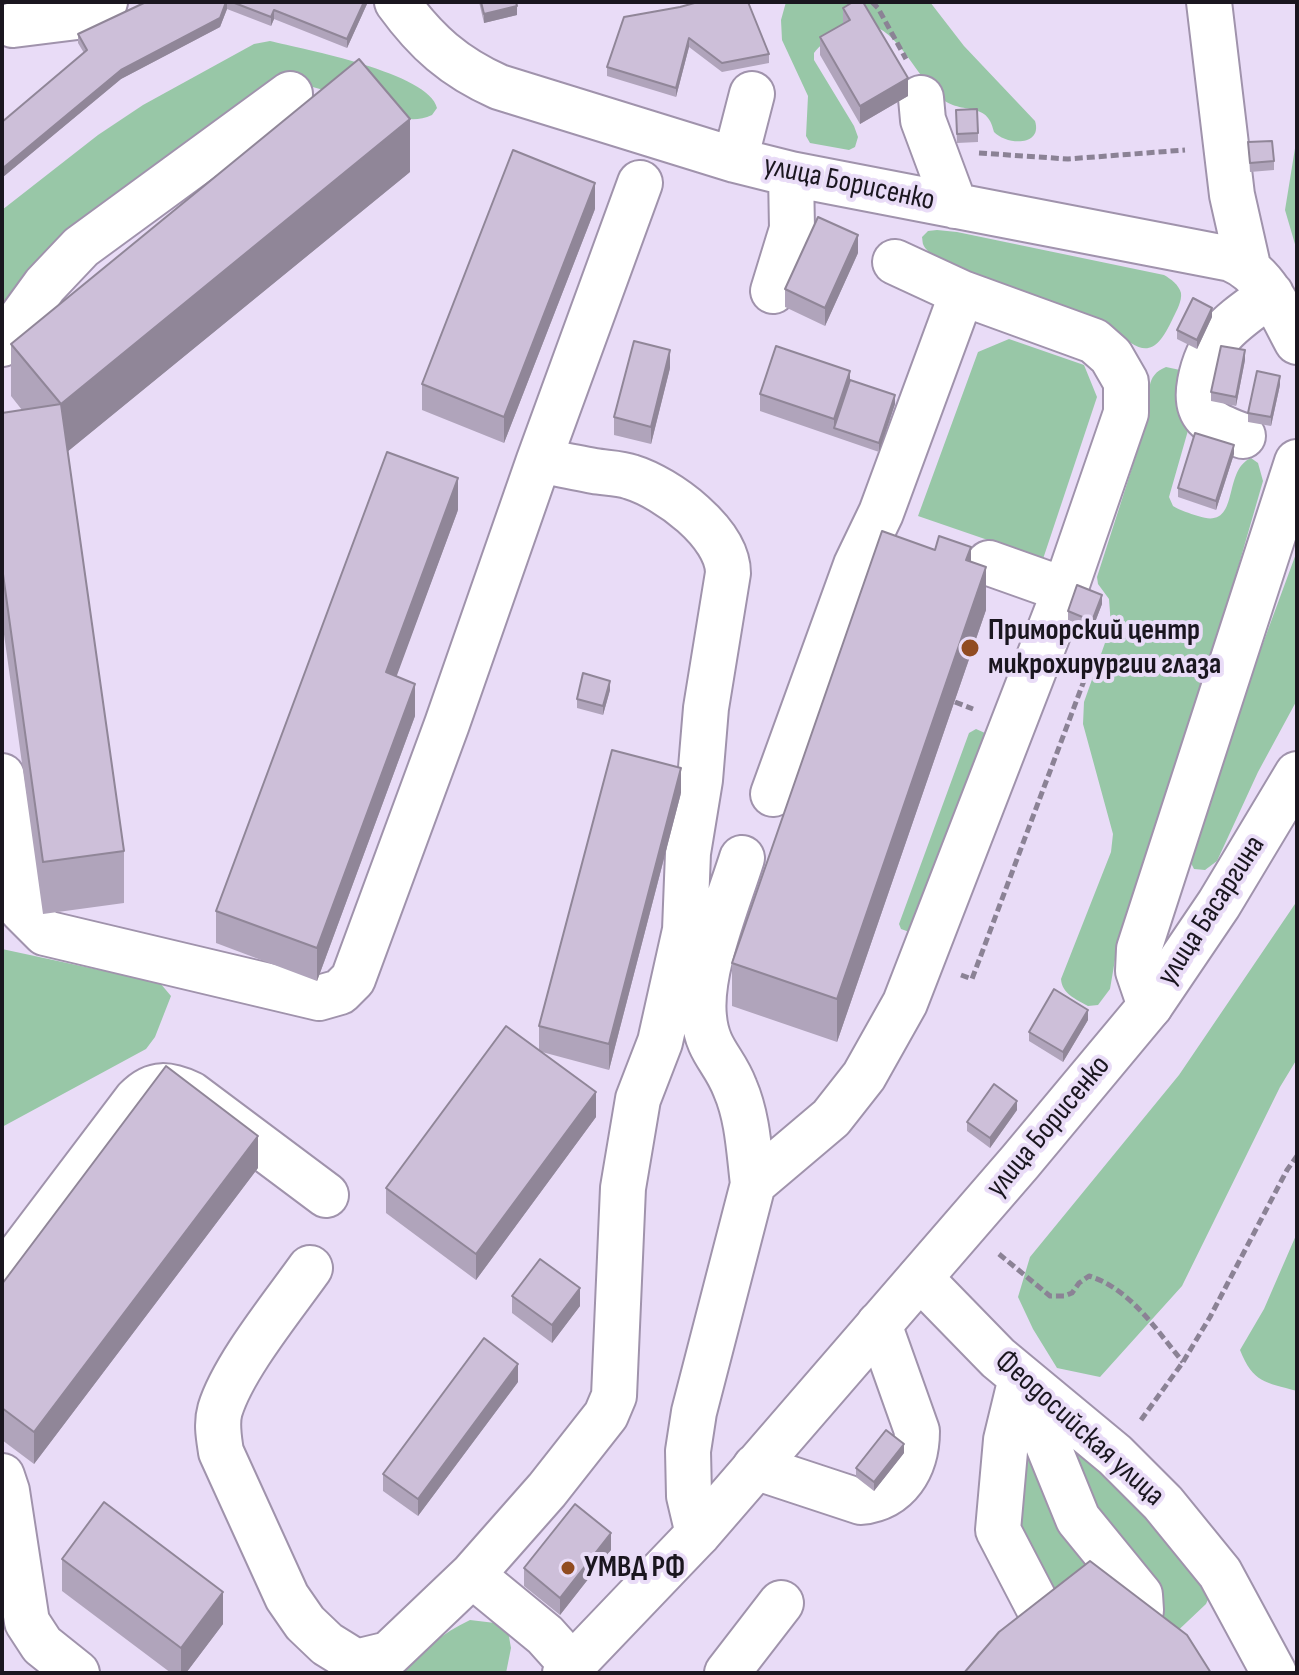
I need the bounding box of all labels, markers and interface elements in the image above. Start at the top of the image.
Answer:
street label: улица Борисенко [760,148,938,220]
place label: Приморский центр микрохирургии глаза [988,613,1221,684]
marker: Приморский центр микрохирургии глаза [959,637,981,659]
street label: улица Басаргина [1150,829,1274,993]
street label: улица Борисенко [979,1049,1119,1205]
street label: Феодосийская улица [987,1344,1171,1514]
place label: УМВД РФ [584,1550,685,1586]
marker: УМВД РФ [559,1559,577,1577]

